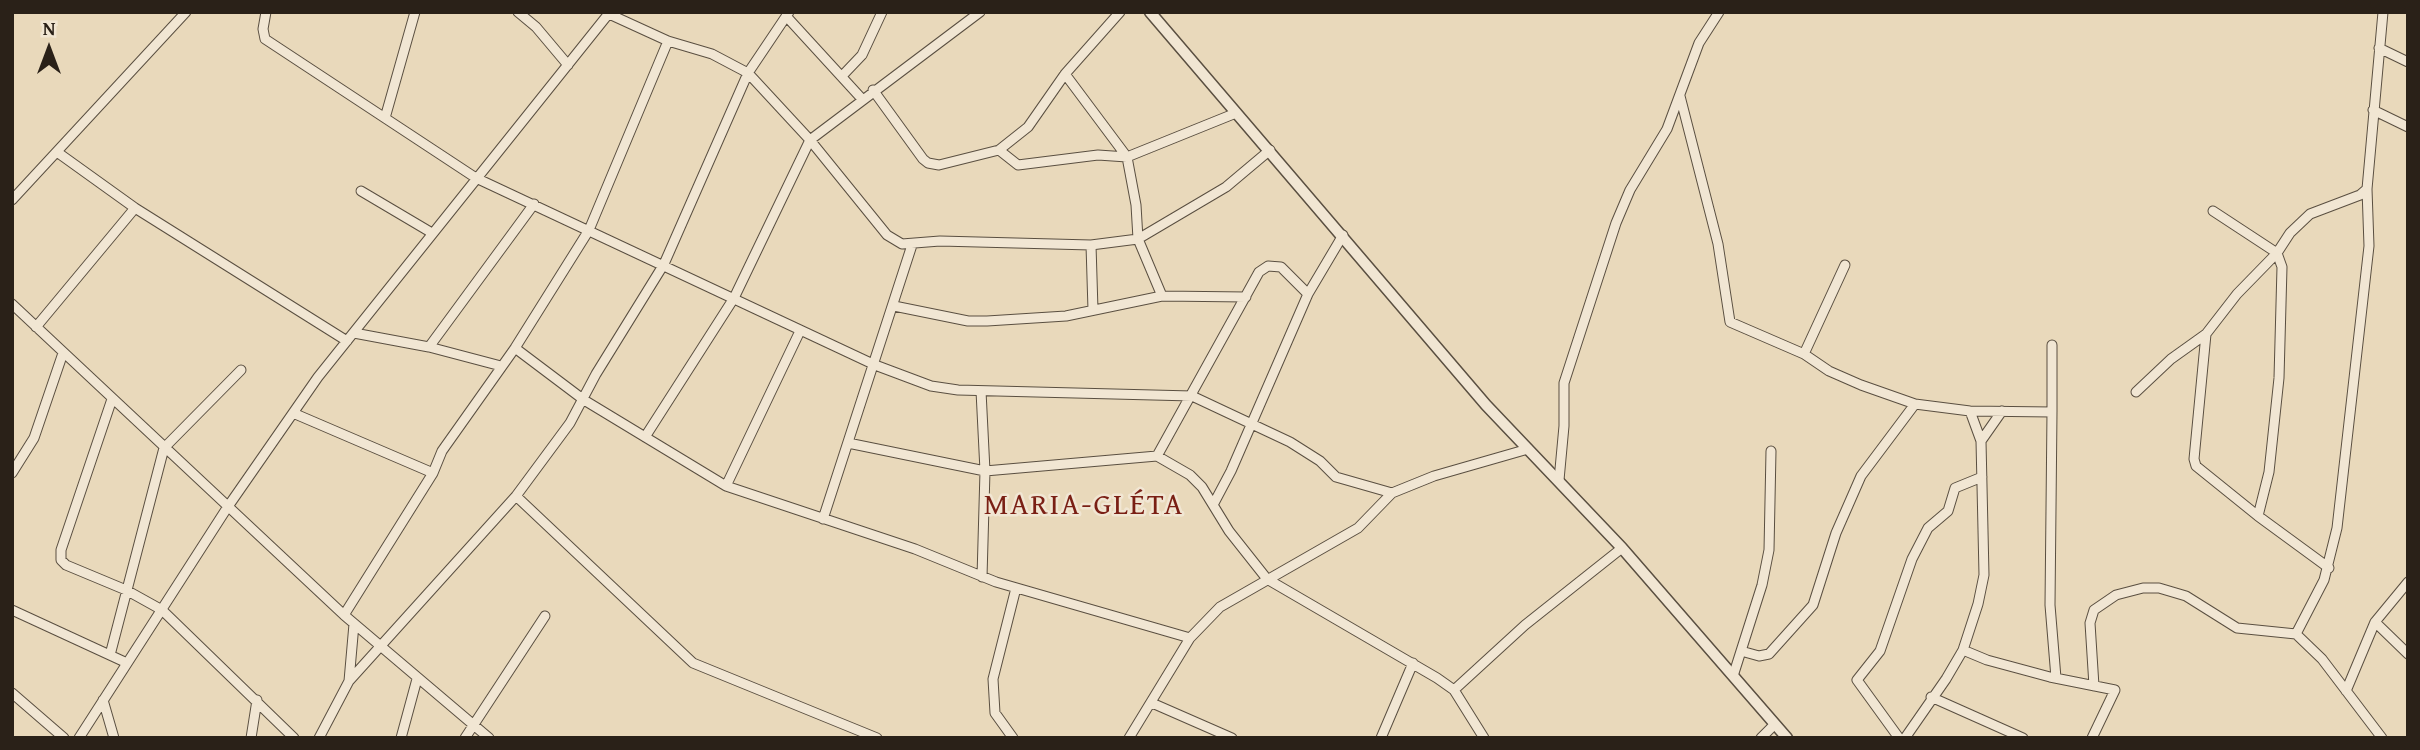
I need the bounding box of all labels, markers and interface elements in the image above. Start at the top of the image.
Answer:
north arrow [14,14,84,84]
text: N [43,14,55,42]
district label: MARIA-GLÉTA [985,488,1183,524]

